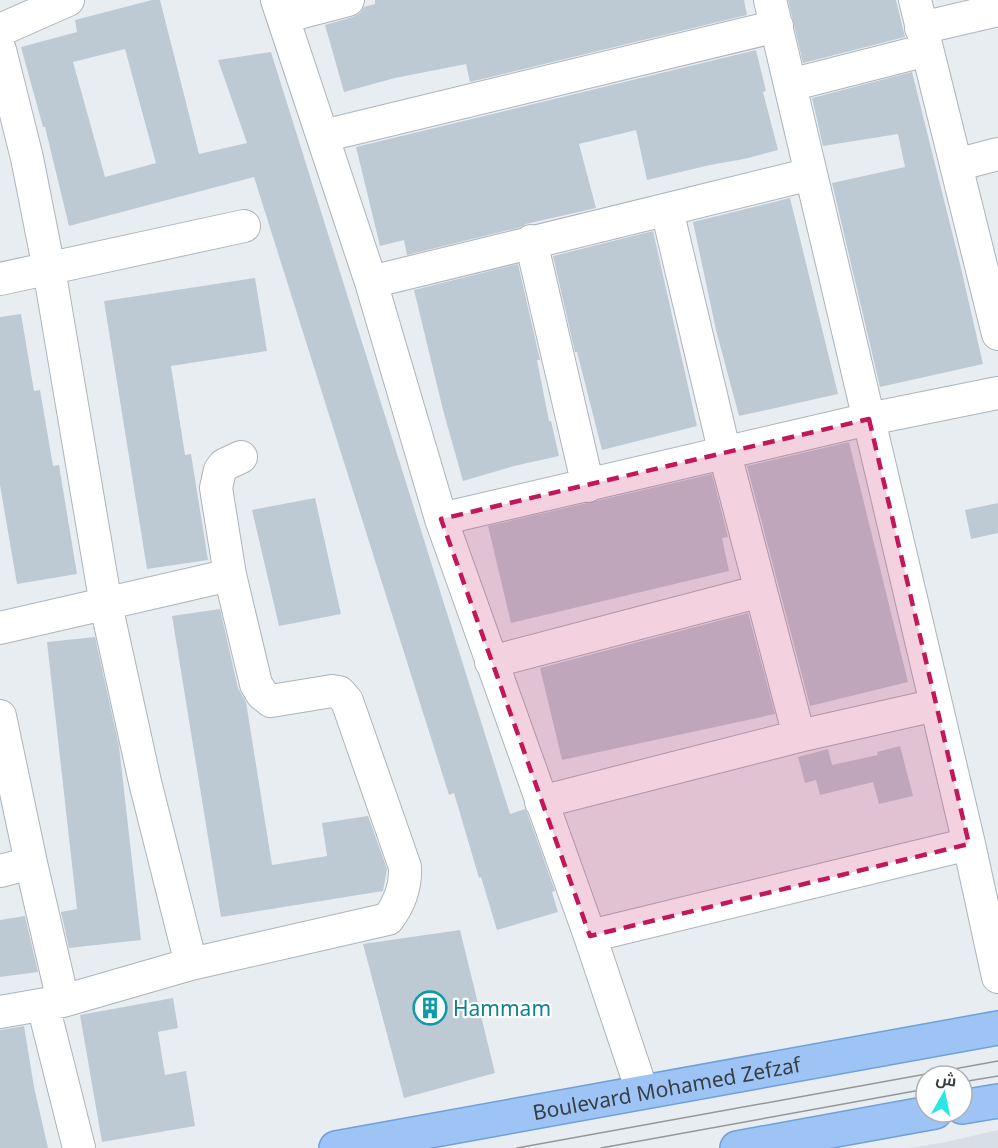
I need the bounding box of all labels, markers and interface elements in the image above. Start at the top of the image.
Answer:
building icon: Hammam [412,990,448,1026]
place label: Hammam [453,994,551,1022]
street label: Boulevard Mohamed Zefzaf [530,1050,805,1126]
north arrow [914,1064,974,1124]
text: ش [934,1067,958,1092]

